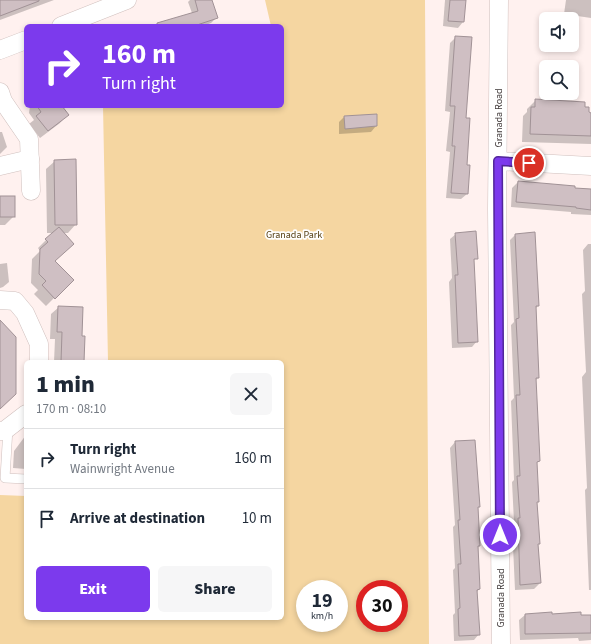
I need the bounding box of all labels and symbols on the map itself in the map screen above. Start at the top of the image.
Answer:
street label: Granada Road [492,88,506,148]
pin [512,146,546,180]
park label: Granada Park [266,228,322,242]
position arrow [479,514,521,556]
street label: Granada Road [494,568,508,628]
speed limit sign: 30 [356,580,408,632]

